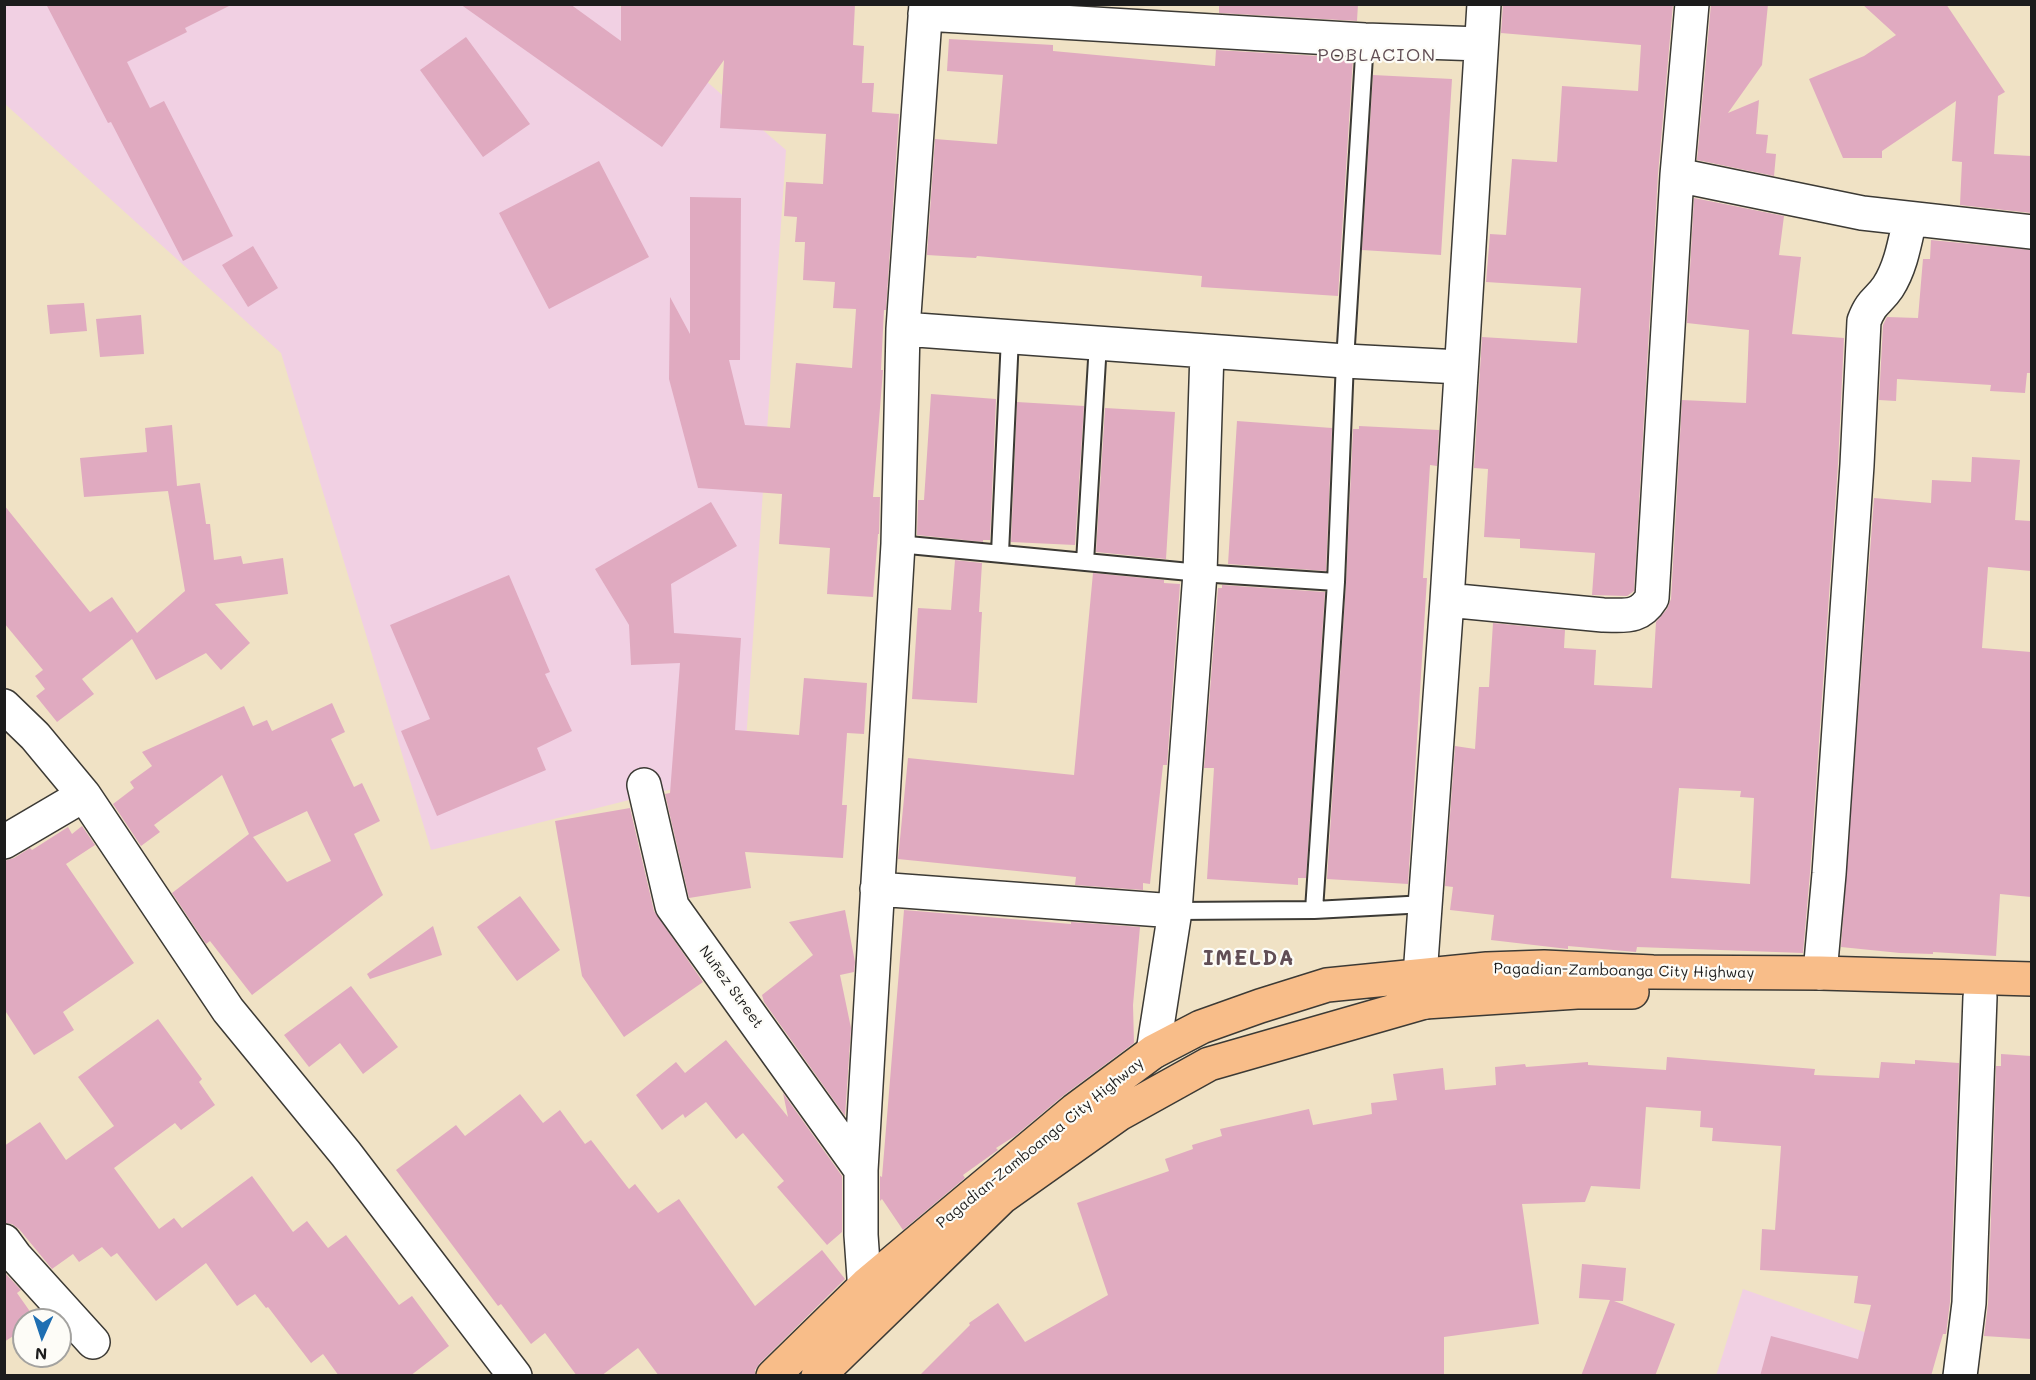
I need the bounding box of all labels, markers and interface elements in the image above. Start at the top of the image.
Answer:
district label: POBLACION [1317,44,1437,66]
street label: Nuñez Street [695,942,767,1032]
district label: IMELDA [1203,946,1295,972]
street label: Pagadian-Zamboanga City Highway [1493,960,1755,982]
street label: Pagadian-Zamboanga City Highway [933,1054,1147,1232]
north arrow [12,1308,72,1368]
text: N [35,1344,48,1365]

